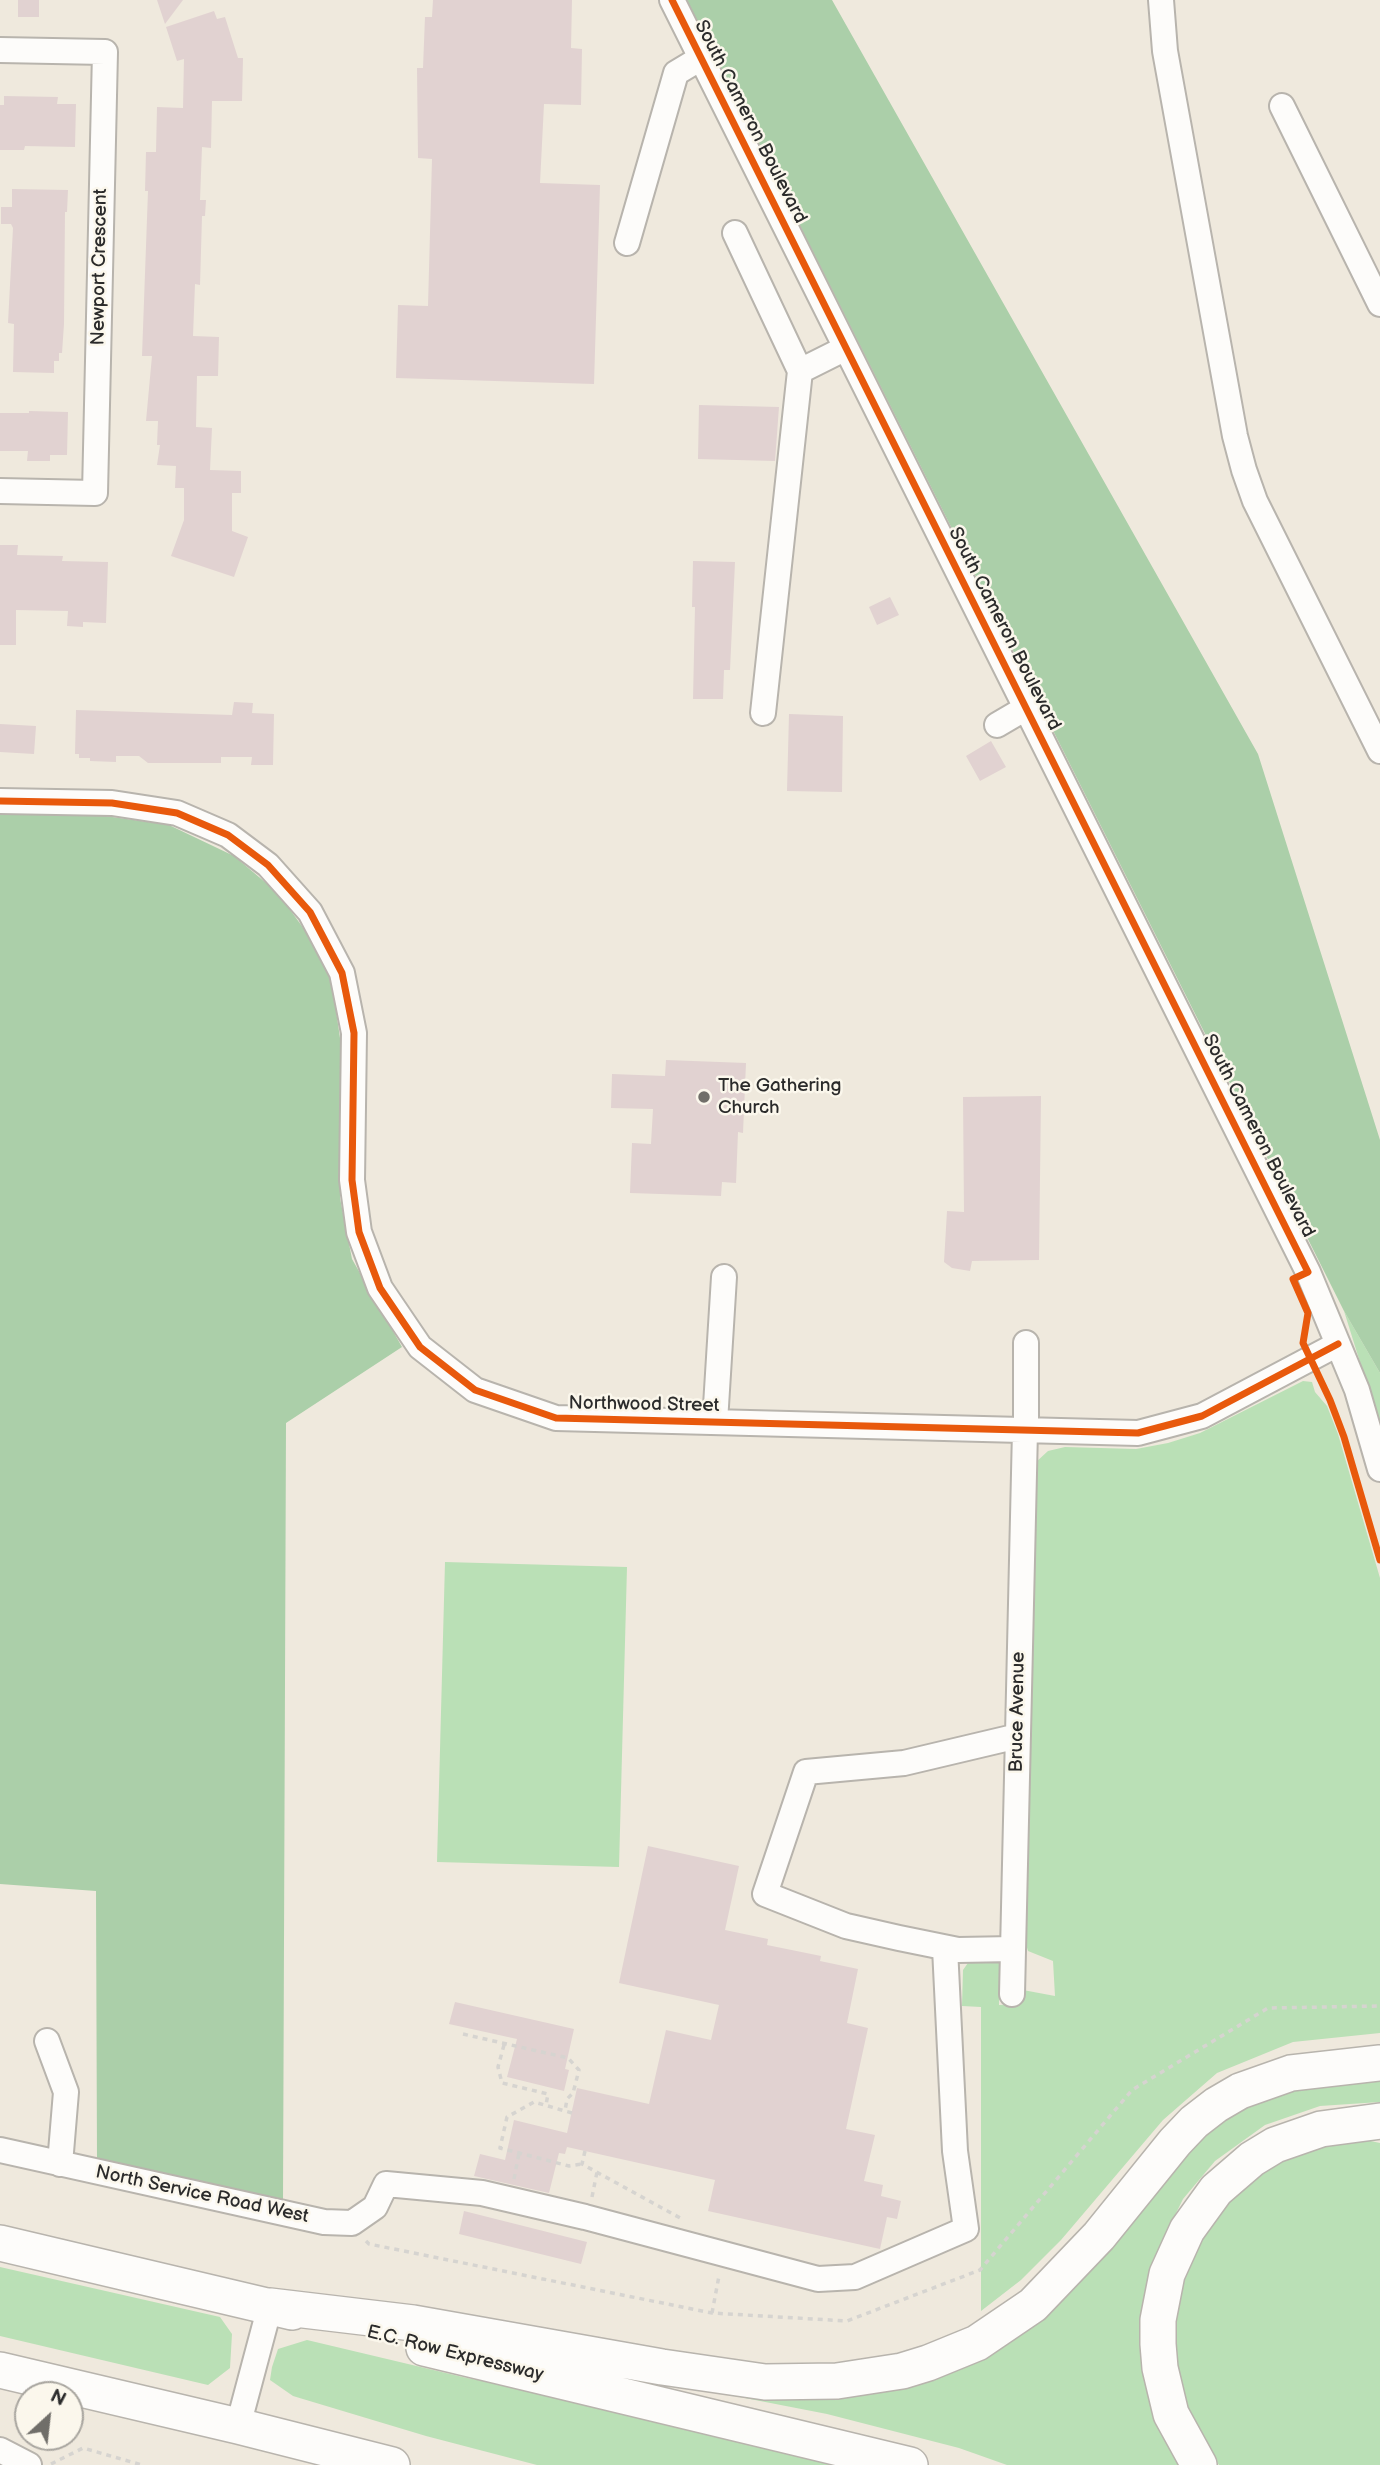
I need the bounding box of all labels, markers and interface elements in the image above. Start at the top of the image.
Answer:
street label: South Cameron Boulevard [689,17,811,227]
street label: Newport Crescent [87,188,113,346]
street label: South Cameron Boulevard [943,524,1065,734]
street label: South Cameron Boulevard [1197,1031,1319,1241]
place label: The Gathering Church [718,1075,841,1119]
marker: The Gathering Church [696,1089,712,1105]
street label: Northwood Street [568,1392,720,1418]
street label: Bruce Avenue [1006,1651,1030,1773]
street label: North Service Road West [93,2161,311,2229]
street label: E.C. Row Expressway [364,2321,546,2387]
north arrow [14,2381,84,2451]
text: N [46,2385,69,2412]

